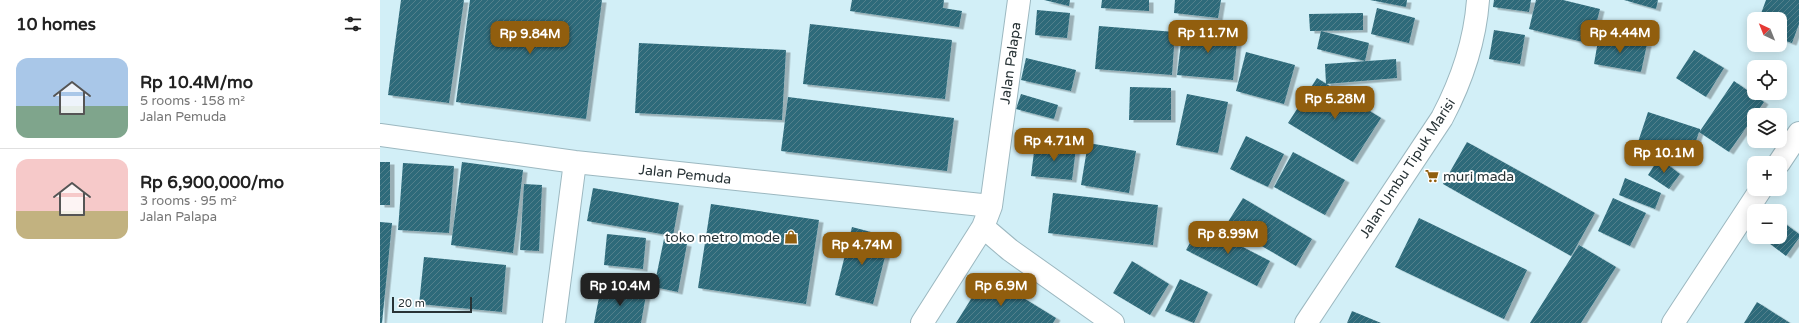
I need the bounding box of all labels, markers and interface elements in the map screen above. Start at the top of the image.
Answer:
north arrow [1747,12,1787,52]
map controls [1747,12,1787,244]
icon: filters [342,13,364,35]
text: 10 homes [16,14,96,35]
pin: Rp 11.7M [1167,20,1249,54]
pin: Rp 4.44M [1579,20,1661,54]
pin: Rp 9.84M [489,21,571,55]
street label: Jalan Palapa [996,21,1025,105]
text: Rp 11.7M [1177,25,1239,41]
text: Rp 4.44M [1589,25,1651,41]
text: Rp 9.84M [499,26,561,42]
button: locate [1747,60,1787,100]
text: Rp 10.4M/mo [140,72,253,93]
icon: home [48,74,96,122]
pin: Rp 5.28M [1294,86,1376,120]
text: Rp 5.28M [1304,91,1366,107]
text: 5 rooms · 158 m² [140,93,245,109]
street label: Jalan Umbu Tipuk Marisi [1356,95,1459,241]
button: layers [1747,108,1787,148]
text: Jalan Pemuda [140,109,226,125]
pin: Rp 4.71M [1013,128,1095,162]
text: Rp 4.71M [1023,133,1085,149]
pin: Rp 10.1M [1623,140,1705,174]
text: Rp 10.1M [1633,145,1695,161]
button: + [1747,156,1787,196]
street label: Jalan Pemuda [638,161,732,188]
supermarket icon: muri mada [1424,168,1440,184]
place label: muri mada [1443,168,1514,185]
text: Rp 6,900,000/mo [140,172,284,193]
icon: home [48,175,96,223]
text: 3 rooms · 95 m² [140,193,237,209]
button: − [1747,204,1787,244]
text: Jalan Palapa [140,209,217,225]
pin: Rp 8.99M [1187,221,1269,255]
text: Rp 8.99M [1197,226,1259,242]
place label: toko metro mode [665,229,780,246]
shop icon: toko metro mode [783,229,799,245]
pin: Rp 4.74M [821,232,903,266]
text: Rp 4.74M [831,237,893,253]
pin: Rp 10.4M [579,273,661,307]
pin: Rp 6.9M [964,273,1038,307]
text: Rp 10.4M [589,278,651,294]
text: Rp 6.9M [974,278,1028,294]
scale bar [392,295,472,314]
text: 20 m [398,297,425,310]

